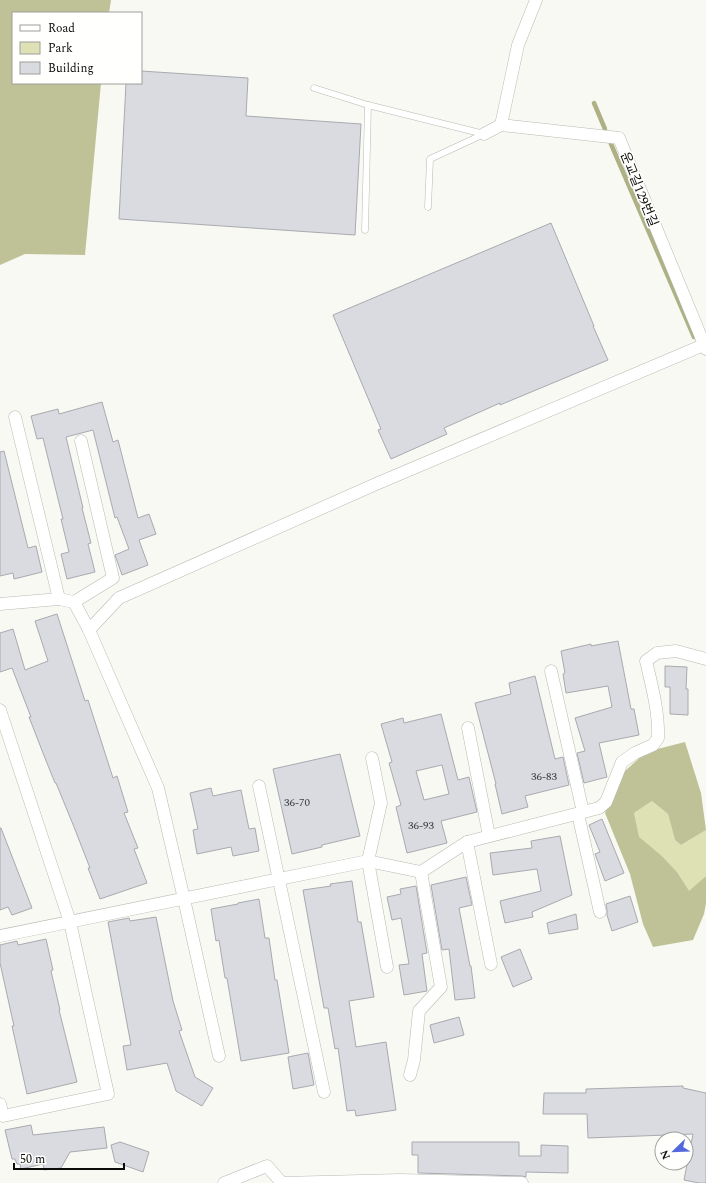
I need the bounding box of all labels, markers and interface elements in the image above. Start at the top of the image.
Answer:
legend [12,12,142,84]
text: Road [48,19,75,38]
text: Park [48,39,73,58]
text: Building [48,59,94,78]
street label: 운교길129번길 [615,149,663,230]
house number: 36-83 [531,768,558,785]
house number: 36-70 [284,794,311,811]
house number: 36-93 [408,817,435,834]
north arrow [654,1131,694,1171]
scale bar [14,1145,124,1171]
text: N [656,1147,675,1162]
text: 50 m [20,1150,45,1169]

